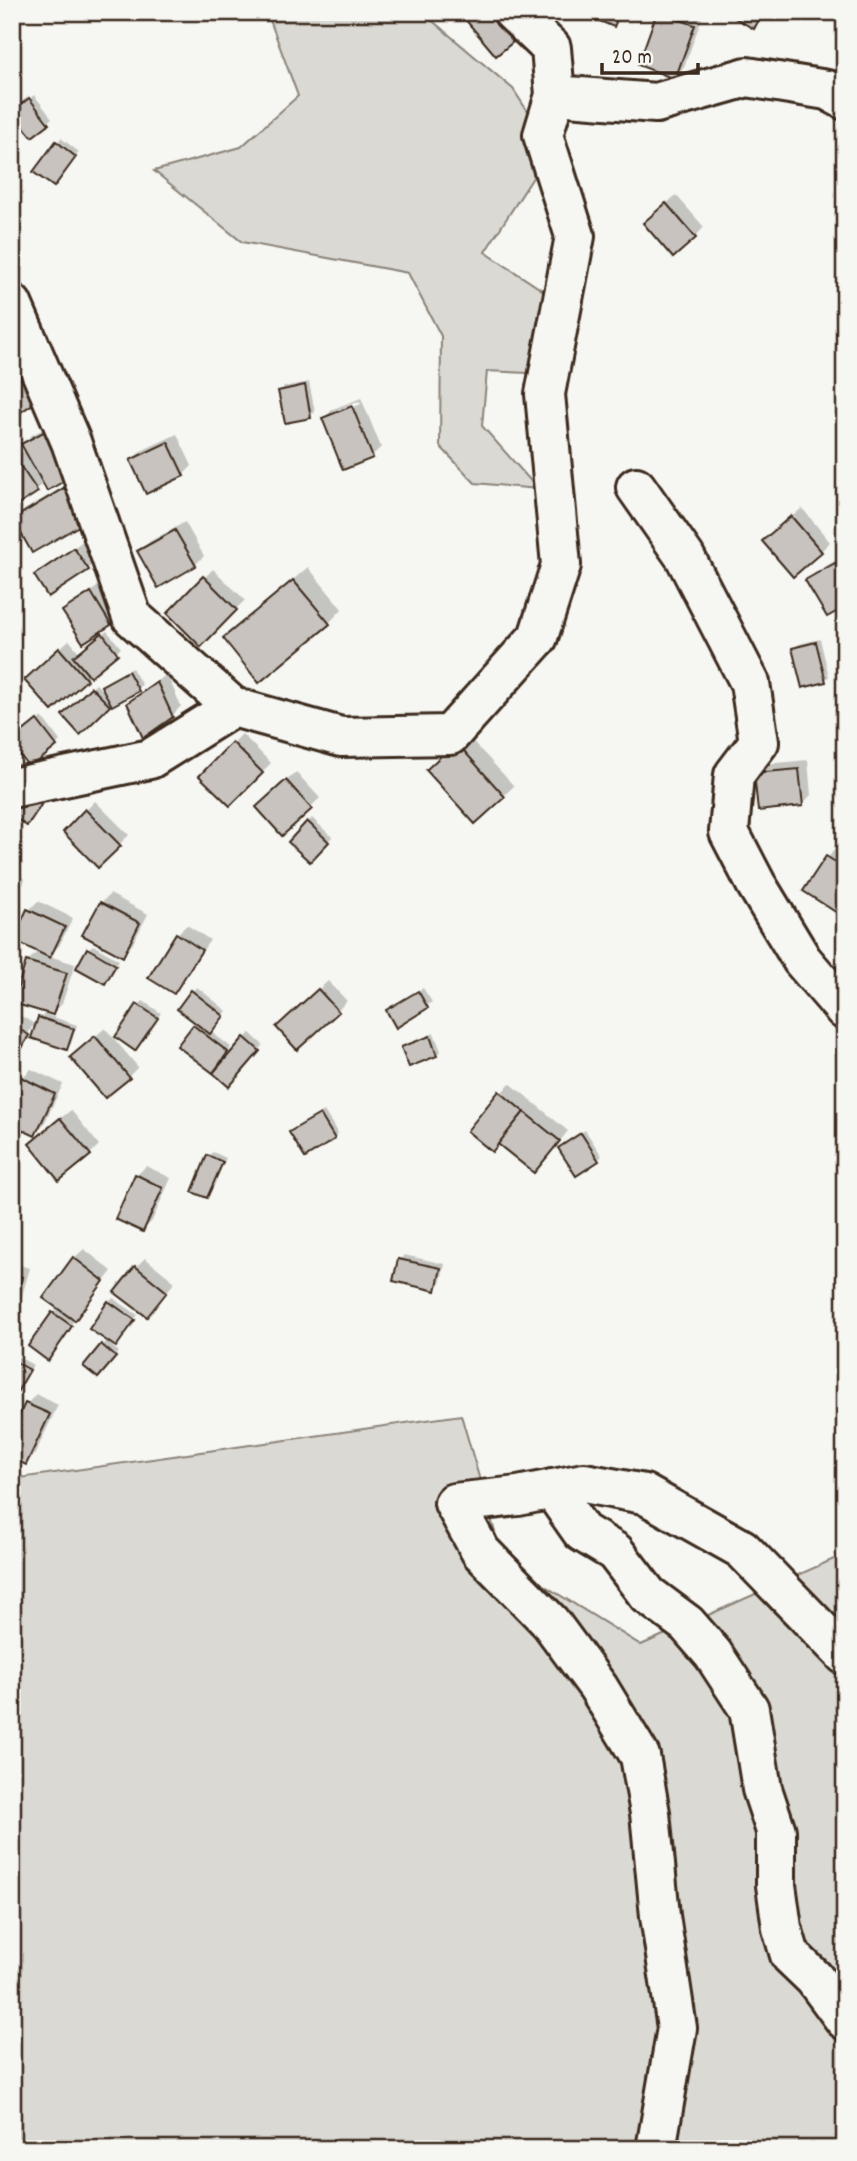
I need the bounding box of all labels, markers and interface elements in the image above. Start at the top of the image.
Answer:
scale bar [602,32,698,76]
text: 20 m [612,44,652,74]

